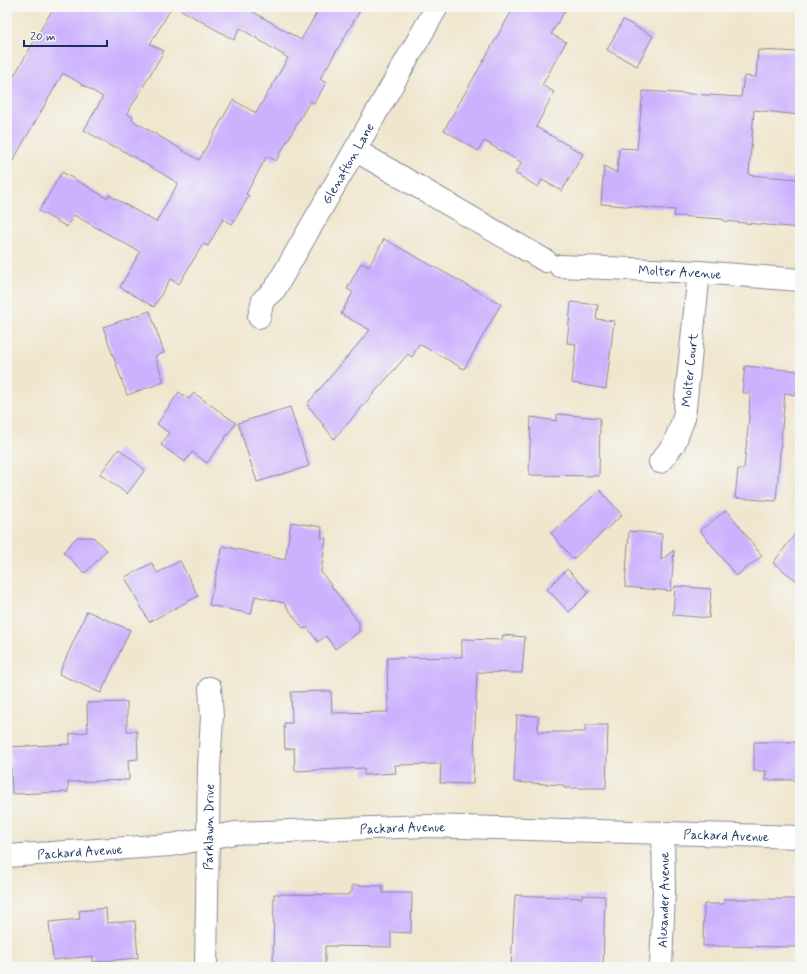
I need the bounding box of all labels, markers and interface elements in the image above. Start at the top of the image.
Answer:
scale bar [24,22,107,48]
text: 20 m [30,29,56,45]
street label: Glenafton Lane [319,120,379,207]
street label: Molter Avenue [638,262,722,284]
street label: Molter Court [678,332,703,408]
street label: Parklawn Drive [200,784,219,870]
street label: Packard Avenue [359,819,445,838]
street label: Packard Avenue [683,827,769,846]
street label: Packard Avenue [37,841,123,864]
street label: Alexander Avenue [655,852,674,948]

